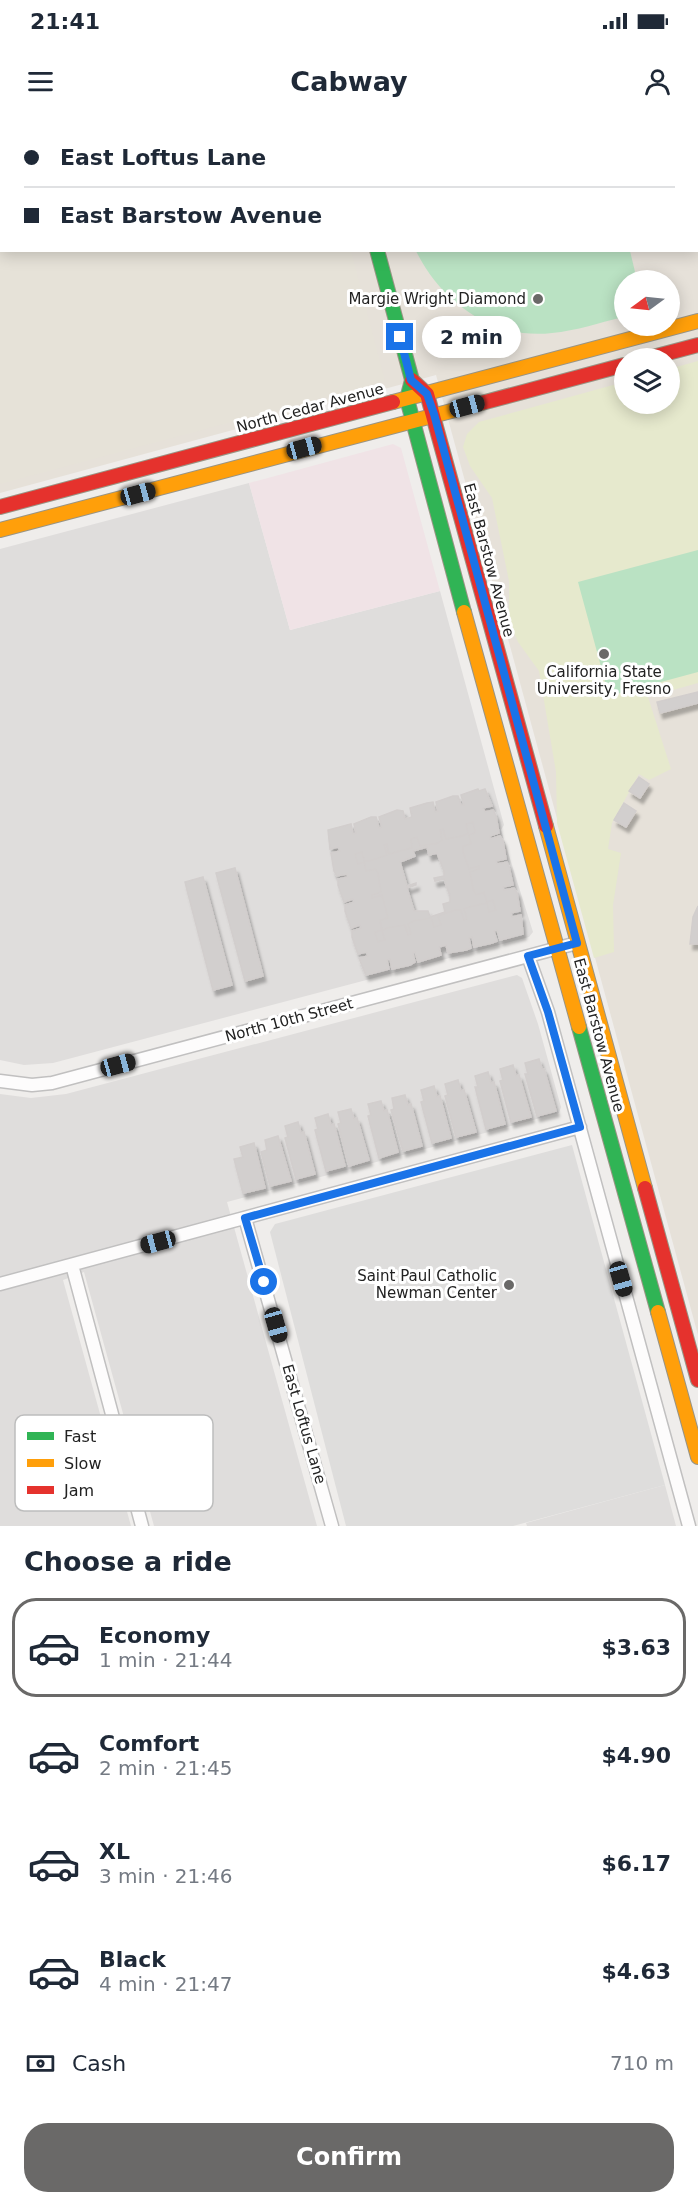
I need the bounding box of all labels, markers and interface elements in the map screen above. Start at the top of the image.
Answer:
text: 21:41 [30,9,100,34]
icon: menu [24,65,57,98]
icon: person [641,65,674,98]
text: Cabway [290,66,408,97]
text: East Loftus Lane [60,145,266,170]
text: East Barstow Avenue [60,203,322,228]
north arrow [614,270,680,336]
map controls [614,270,680,414]
place label: Margie Wright Diamond [348,290,526,308]
marker: Margie Wright Diamond [531,292,545,306]
callout: 2 min [421,316,520,358]
route end [386,323,413,350]
text: 2 min [440,325,503,349]
button: layers [614,348,680,414]
street label: North Cedar Avenue [234,380,386,436]
car [447,393,487,419]
car [284,435,324,461]
car [118,481,158,507]
street label: East Barstow Avenue [460,481,518,639]
marker: California State University, Fresno [597,647,611,661]
place label: California State University, Fresno [537,663,671,698]
street label: East Barstow Avenue [570,956,628,1114]
street label: North 10th Street [223,994,355,1046]
car [98,1052,138,1078]
car [138,1229,178,1255]
car [607,1259,635,1299]
place label: Saint Paul Catholic Newman Center [357,1267,498,1302]
route start [250,1268,277,1295]
marker: Saint Paul Catholic Newman Center [502,1278,516,1292]
car [262,1305,290,1345]
street label: East Loftus Lane [278,1362,330,1486]
legend [15,1415,213,1511]
text: Fast [64,1427,96,1446]
text: Slow [64,1454,101,1473]
text: Jam [63,1481,94,1500]
text: Choose a ride [24,1546,232,1577]
icon: car [27,1621,81,1675]
text: Economy [99,1623,210,1648]
text: $3.63 [601,1635,671,1660]
text: 1 min · 21:44 [99,1648,233,1672]
icon: car [27,1729,81,1783]
text: Comfort [99,1731,199,1756]
text: $4.90 [601,1743,671,1768]
text: 2 min · 21:45 [99,1756,233,1780]
icon: car [27,1837,81,1891]
text: XL [99,1839,130,1864]
text: $6.17 [601,1851,671,1876]
text: 3 min · 21:46 [99,1864,233,1888]
icon: car [27,1945,81,1999]
text: Black [99,1947,166,1972]
text: $4.63 [601,1959,671,1984]
text: 4 min · 21:47 [99,1972,233,1996]
icon: cash [24,2047,57,2080]
text: Cash [72,2051,126,2076]
text: 710 m [610,2051,674,2075]
button: Confirm [24,2123,674,2192]

